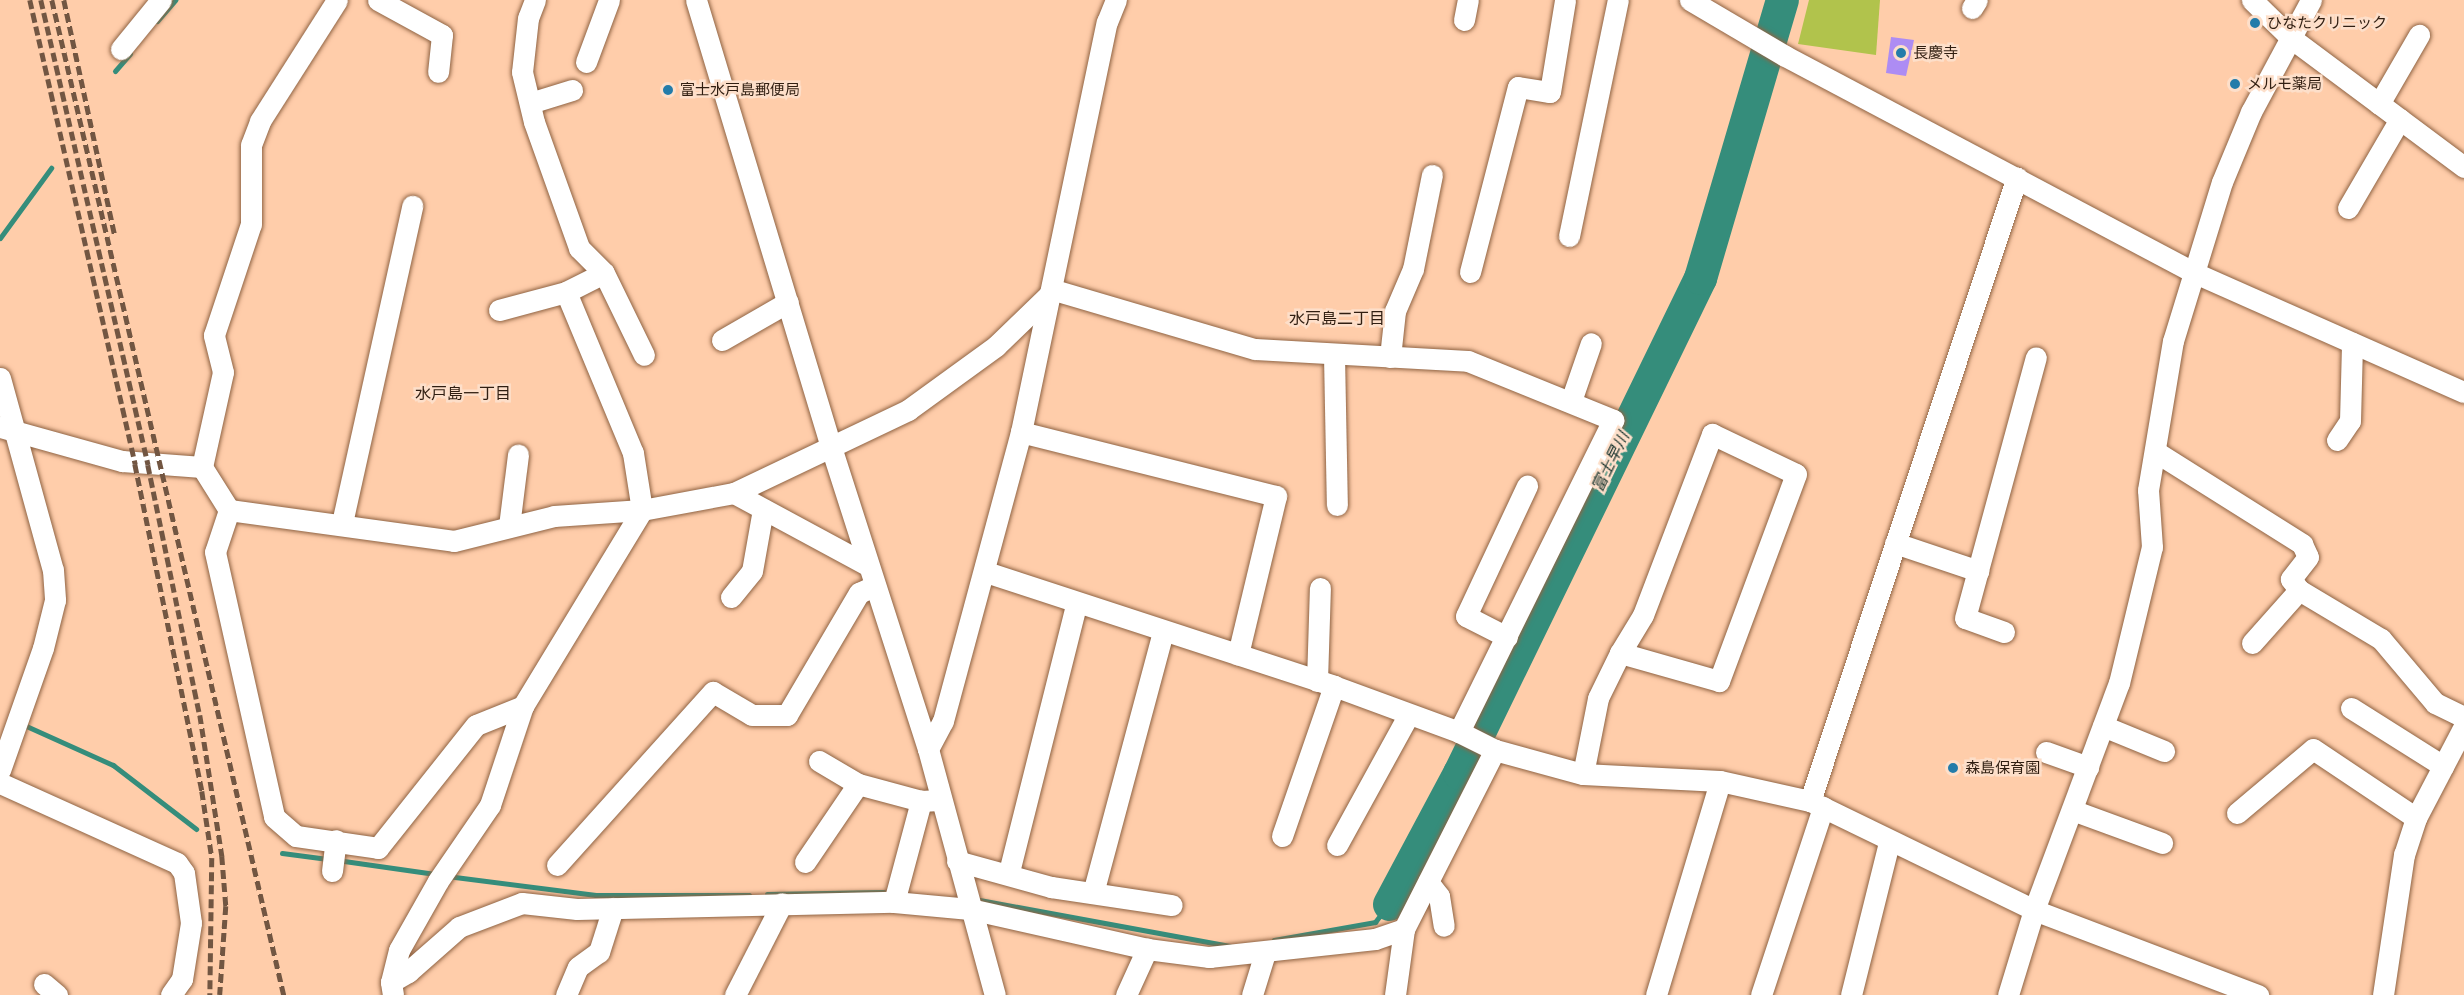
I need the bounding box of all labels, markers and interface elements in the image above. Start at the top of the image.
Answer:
place label: ひなたクリニック [2267,14,2387,32]
marker: ひなたクリニック [2248,16,2262,30]
place label: 長慶寺 [1913,44,1958,62]
marker: 長慶寺 [1894,46,1908,60]
place label: メルモ薬局 [2247,75,2322,93]
marker: メルモ薬局 [2228,77,2242,91]
place label: 富士水戸島郵便局 [680,81,800,99]
marker: 富士水戸島郵便局 [661,83,675,97]
district label: 水戸島二丁目 [1289,309,1385,329]
district label: 水戸島一丁目 [415,384,511,404]
water label: 富士早川 [1588,429,1634,495]
place label: 森島保育園 [1965,759,2040,777]
marker: 森島保育園 [1946,761,1960,775]

